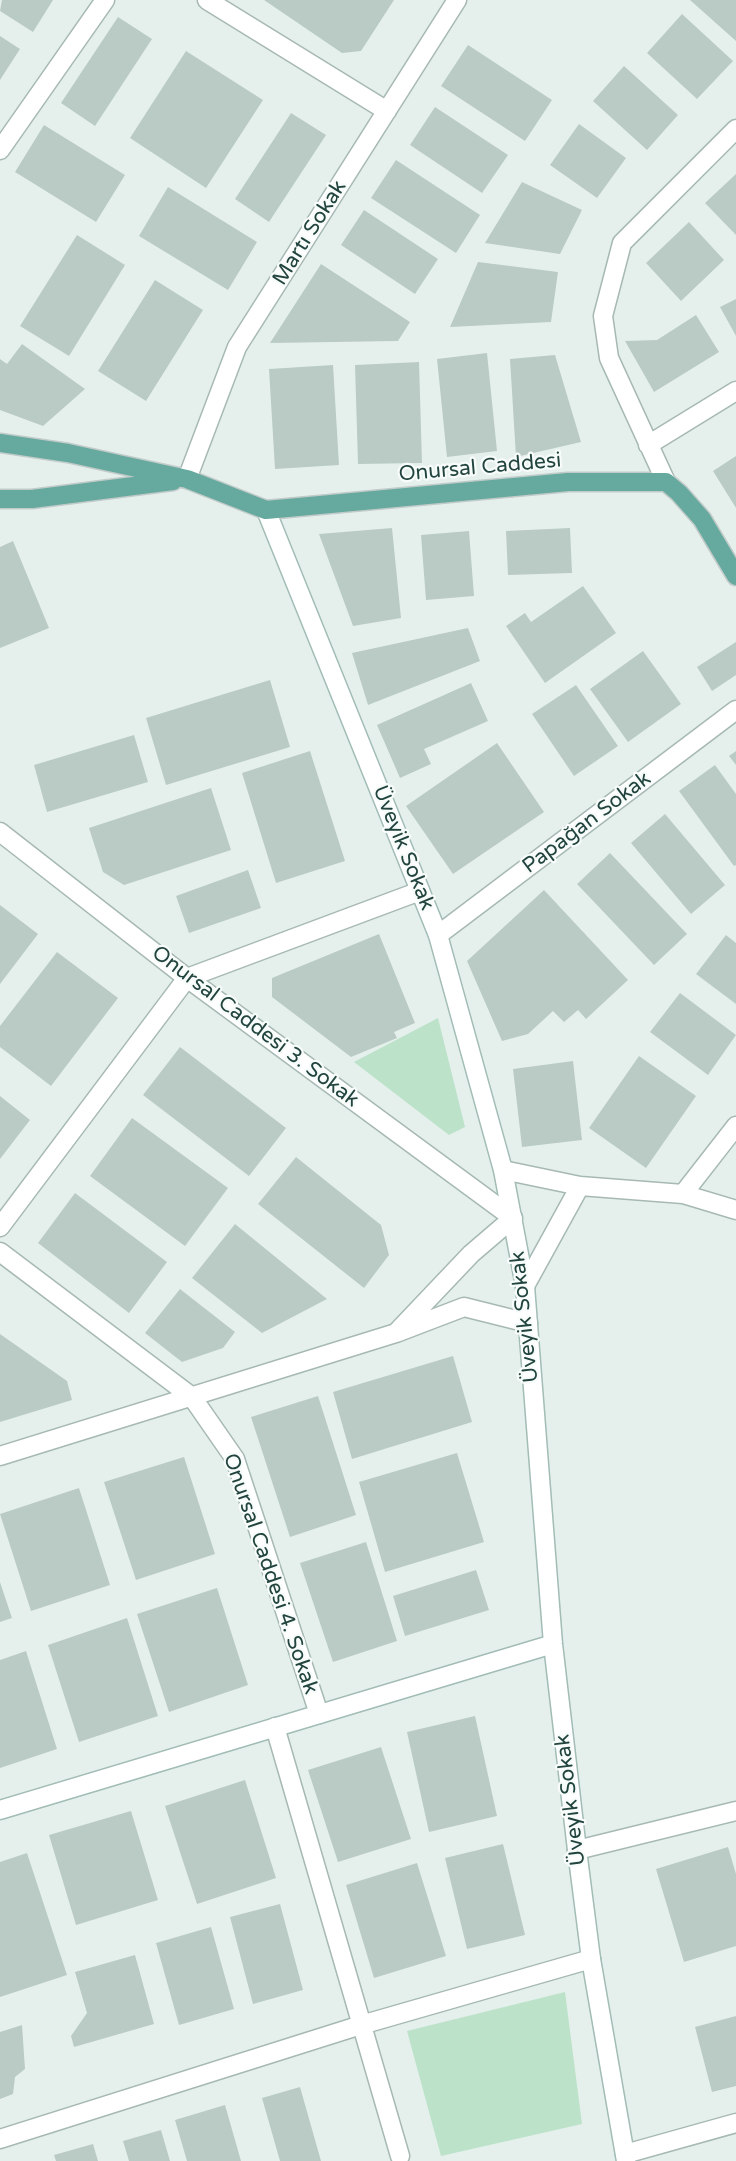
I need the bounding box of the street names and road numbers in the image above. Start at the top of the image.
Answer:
street label: Martı Sokak [268,176,352,290]
street label: Onursal Caddesi [398,448,562,488]
street label: Papağan Sokak [518,767,656,879]
street label: Üveyik Sokak [367,782,439,914]
street label: Onursal Caddesi 3. Sokak [146,941,364,1113]
street label: Üveyik Sokak [506,1250,544,1384]
street label: Onursal Caddesi 4. Sokak [217,1450,323,1698]
street label: Üveyik Sokak [550,1733,592,1867]

